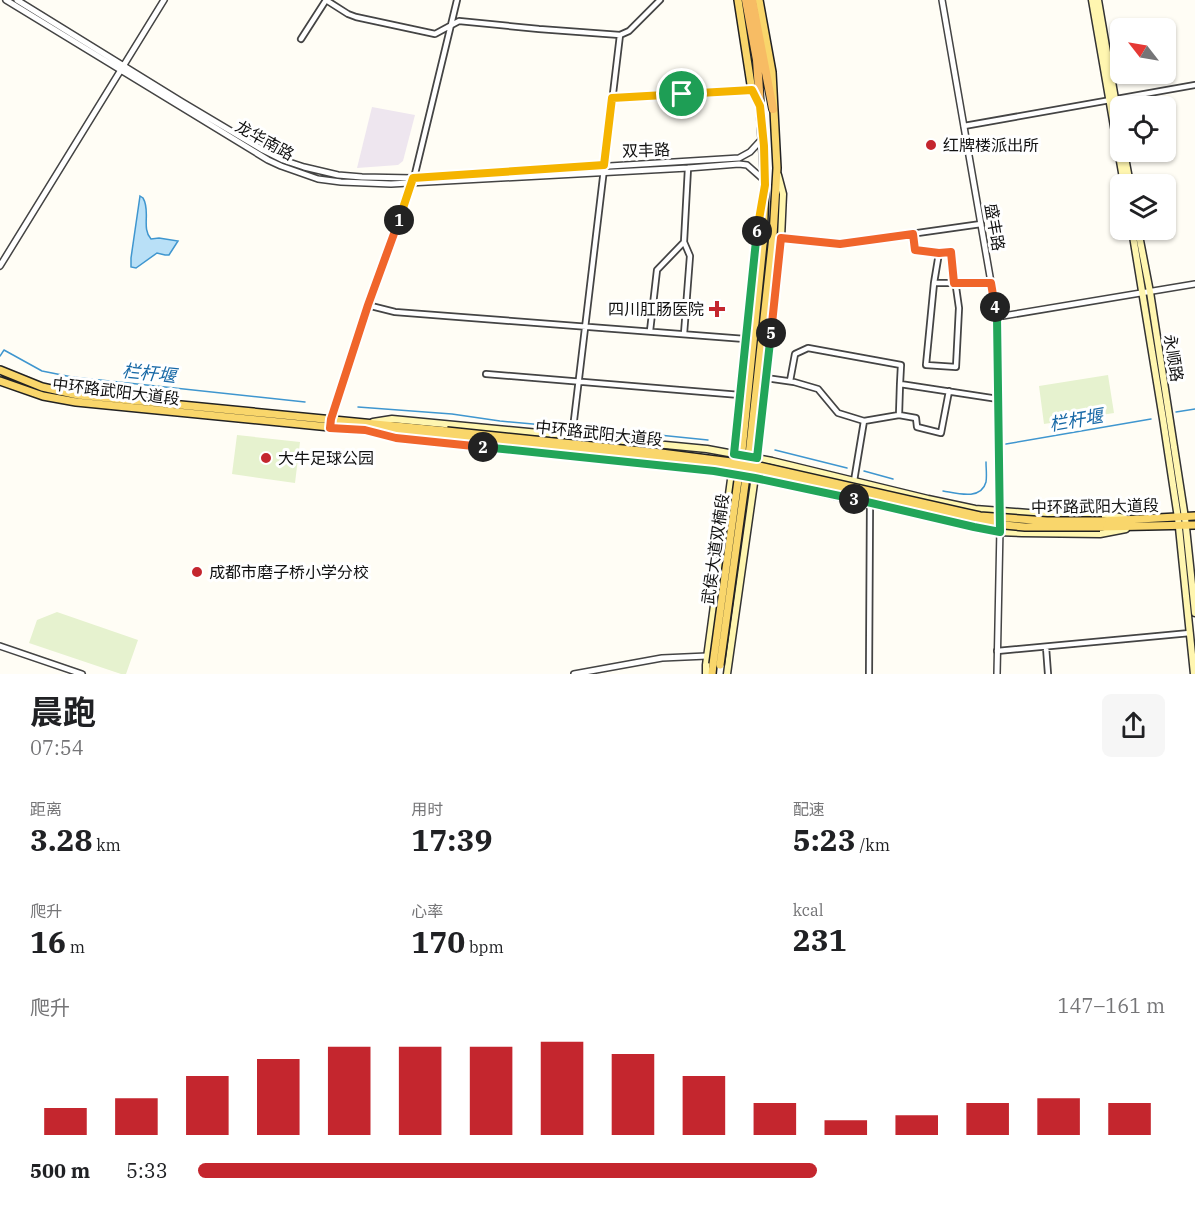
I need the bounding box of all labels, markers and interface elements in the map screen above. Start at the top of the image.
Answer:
north arrow [1110,18,1176,84]
map controls [1110,18,1176,240]
pin [656,68,707,119]
icon: arrive [665,77,698,110]
button: locate [1110,96,1176,162]
street label: 龙华南路 [232,116,298,164]
place label: 红牌楼派出所 [943,135,1039,155]
marker: 红牌楼派出所 [924,138,938,152]
street label: 双丰路 [622,139,670,161]
button: layers [1110,174,1176,240]
street label: 盛丰路 [981,202,1009,252]
pin: 1 [384,205,414,235]
text: 1 [394,210,404,230]
pin: 6 [742,216,772,246]
text: 6 [752,221,762,241]
pin: 4 [980,292,1010,322]
text: 4 [990,297,1000,317]
place label: 四川肛肠医院 [608,299,704,319]
marker: 四川肛肠医院 [708,300,726,318]
pin: 5 [756,318,786,348]
text: 5 [766,323,776,343]
street label: 永顺路 [1160,333,1188,383]
water label: 栏杆堰 [121,359,180,388]
street label: 中环路武阳大道段 [51,373,181,409]
water label: 栏杆堰 [1047,403,1108,436]
street label: 中环路武阳大道段 [534,416,664,450]
pin: 2 [468,432,498,462]
text: 2 [478,437,488,457]
place label: 大牛足球公园 [278,448,374,468]
marker: 大牛足球公园 [259,451,273,465]
pin: 3 [839,484,869,514]
text: 3 [849,489,859,509]
street label: 武侯大道双楠段 [697,492,733,606]
street label: 中环路武阳大道段 [1031,495,1159,517]
place label: 成都市磨子桥小学分校 [209,562,369,582]
marker: 成都市磨子桥小学分校 [190,565,204,579]
text: 晨跑 [30,690,96,733]
button: share [1102,694,1165,757]
text: 07:54 [30,734,84,761]
text: 距离 [30,799,62,819]
text: 用时 [411,799,443,819]
text: 配速 [793,799,825,819]
text: 3.28 [30,820,92,859]
text: 17:39 [411,820,492,859]
text: 5:23 [793,820,856,859]
text: km [92,835,121,855]
text: /km [856,835,890,855]
text: kcal [793,900,824,920]
text: 爬升 [30,901,62,921]
text: 心率 [411,901,443,921]
text: 231 [793,920,847,959]
text: 16 [30,922,66,961]
text: 170 [411,922,465,961]
text: m [66,937,85,957]
text: bpm [465,937,504,957]
text: 147–161 m [1058,992,1165,1019]
text: 爬升 [30,994,70,1021]
text: 500 m [30,1157,90,1184]
text: 5:33 [126,1157,168,1184]

